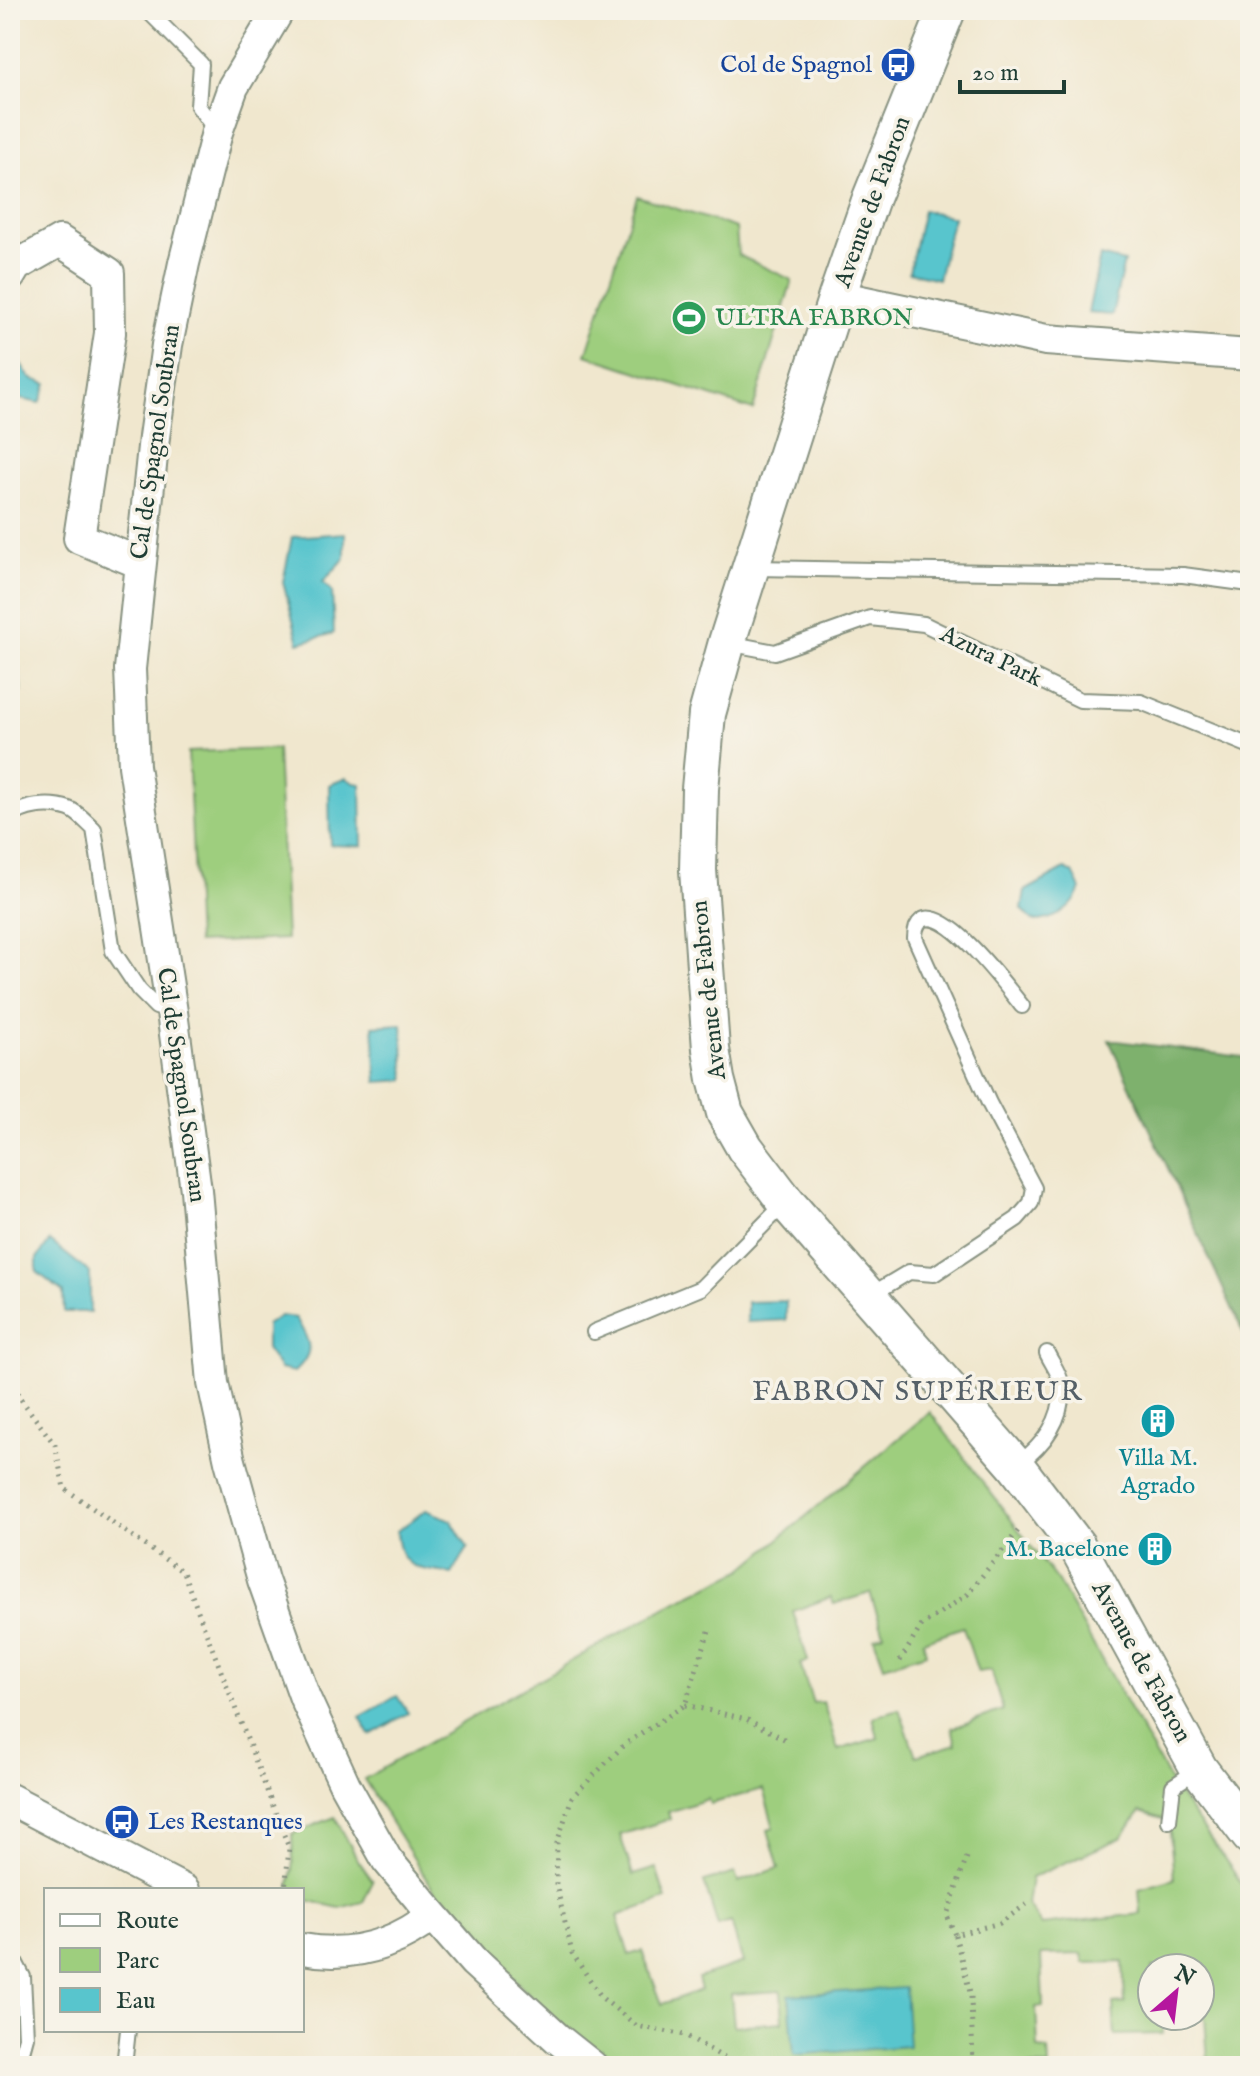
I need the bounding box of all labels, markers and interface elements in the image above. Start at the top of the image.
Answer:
scale bar [960,44,1064,94]
bus stop icon: Col de Spagnol [879,46,917,84]
place label: Col de Spagnol [720,50,872,81]
text: 20 m [972,58,1019,89]
street label: Avenue de Fabron [827,112,918,293]
sports icon: ULTRA FABRON [670,299,708,337]
place label: ULTRA FABRON [715,303,913,334]
street label: Cal de Spagnol Soubran [124,322,188,561]
street label: Azura Park [934,619,1047,695]
street label: Avenue de Fabron [684,899,734,1082]
street label: Cal de Spagnol Soubran [149,966,213,1205]
district label: FABRON SUPÉRIEUR [753,1374,1083,1410]
building icon: Villa M. Agrado [1139,1402,1177,1440]
place label: Villa M. Agrado [1118,1443,1197,1502]
building icon: M. Bacelone [1136,1530,1174,1568]
place label: M. Bacelone [1005,1534,1129,1565]
street label: Avenue de Fabron [1083,1575,1198,1748]
bus stop icon: Les Restanques [103,1803,141,1841]
place label: Les Restanques [148,1807,303,1838]
legend [44,1888,304,2032]
text: Route [116,1906,179,1937]
text: Parc [116,1946,159,1977]
north arrow [1136,1952,1216,2032]
text: N [1169,1959,1199,1993]
text: Eau [116,1986,155,2017]

